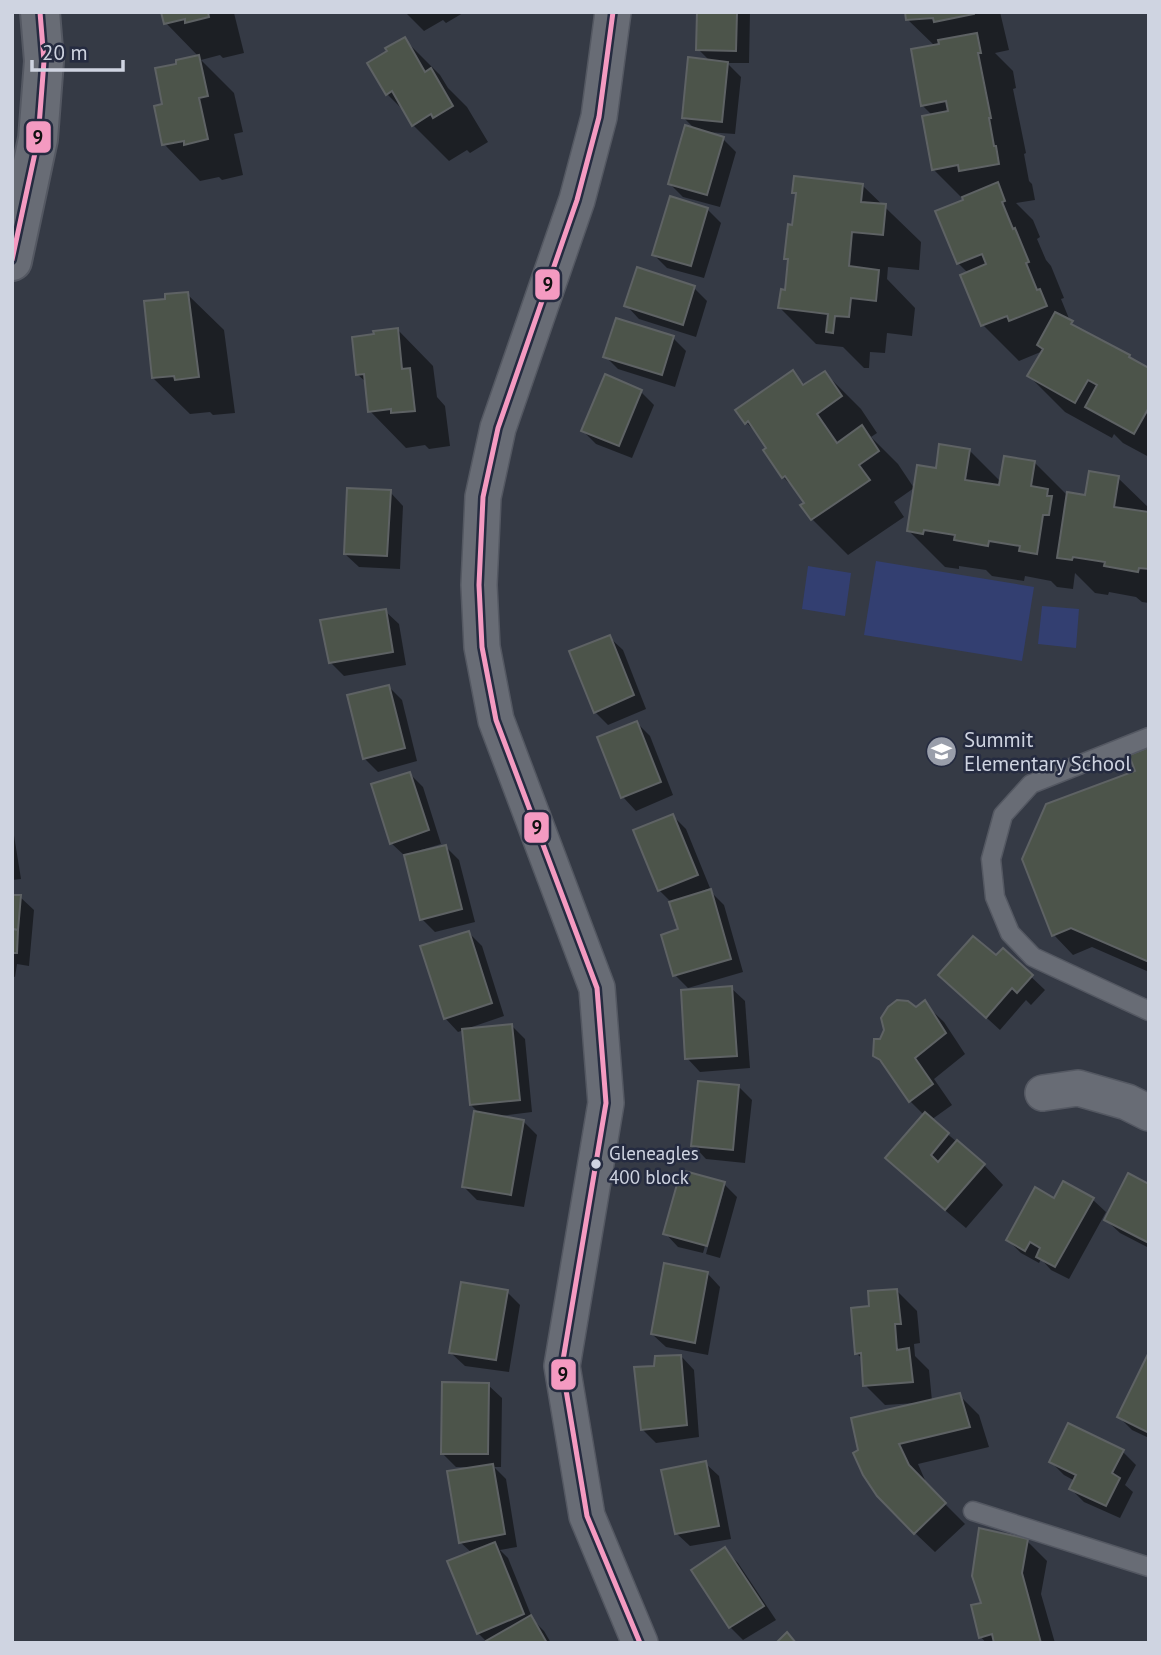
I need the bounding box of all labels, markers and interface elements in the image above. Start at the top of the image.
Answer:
scale bar [32,28,122,72]
text: 20 m [42,39,88,66]
line badge: 9 [25,120,52,154]
text: 9 [33,125,43,149]
line badge: 9 [534,268,561,301]
text: 9 [543,272,553,296]
place label: Summit Elementary School [964,726,1131,777]
school or university icon: Summit Elementary School [924,734,958,768]
line badge: 9 [523,811,550,844]
text: 9 [532,815,542,839]
place label: Gleneagles 400 block [609,1141,699,1189]
marker: Gleneagles 400 block [589,1157,603,1171]
line badge: 9 [550,1358,577,1391]
text: 9 [558,1362,568,1386]

